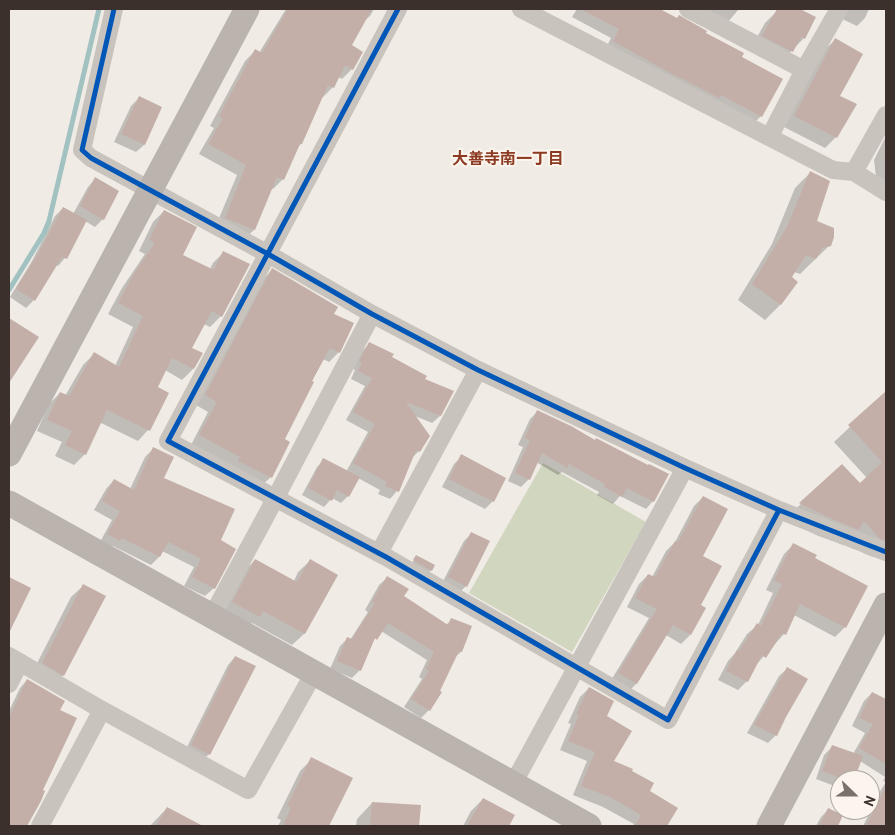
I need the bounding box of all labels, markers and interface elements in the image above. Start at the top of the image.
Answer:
district label: 大善寺南一丁目 [452,151,564,171]
north arrow [830,770,880,820]
text: N [859,793,878,808]

